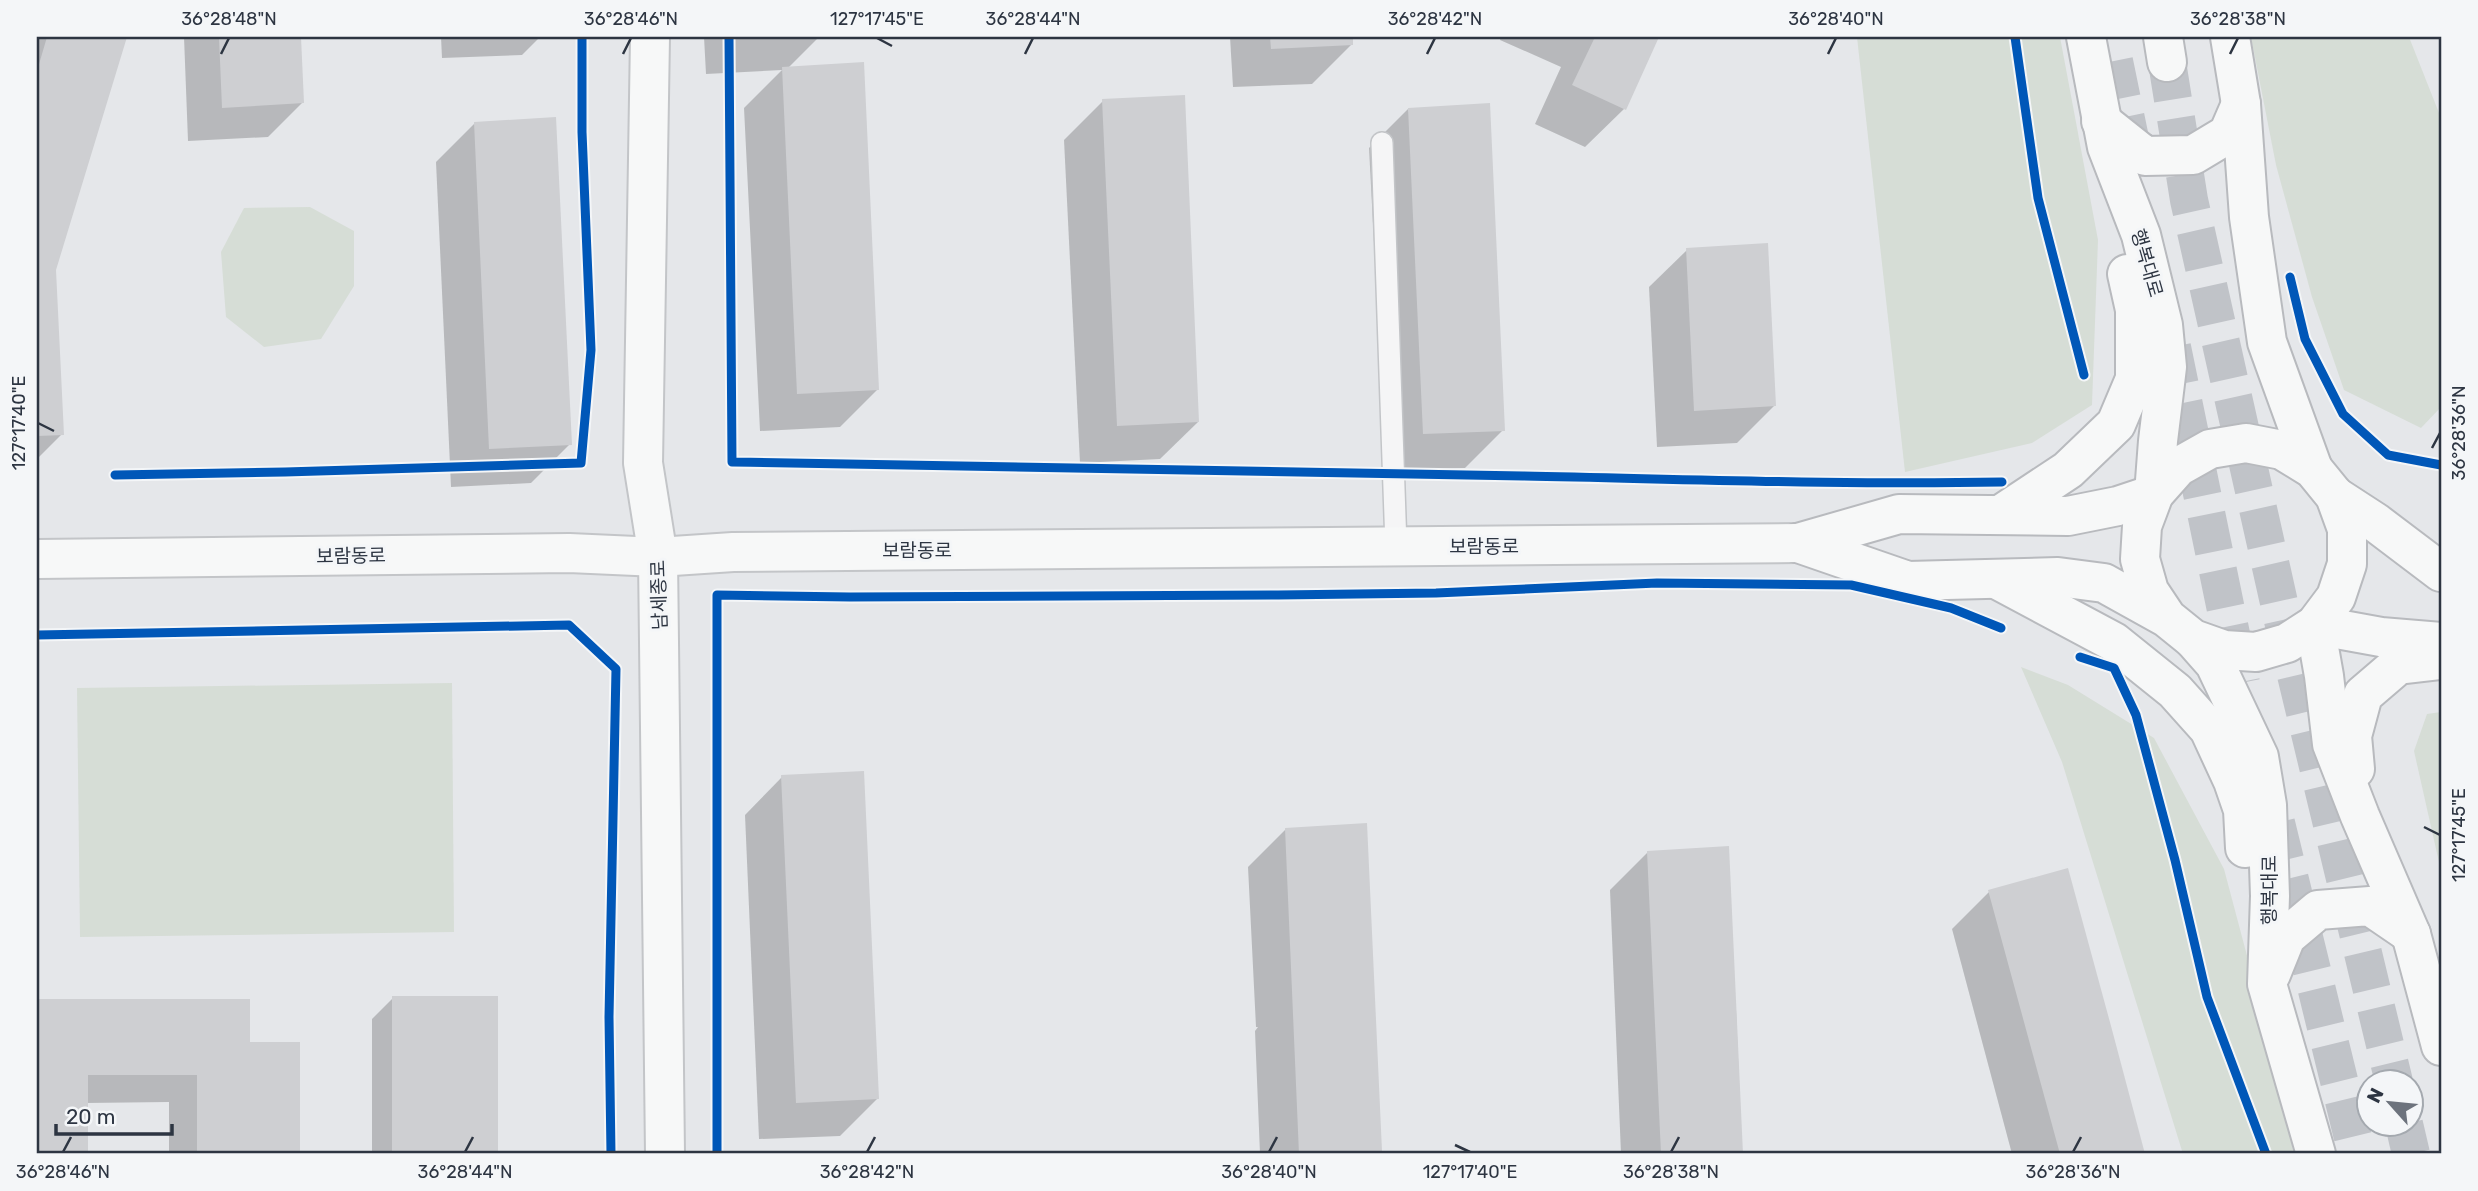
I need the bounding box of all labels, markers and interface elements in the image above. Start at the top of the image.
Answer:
text: 36°28'48"N [181,8,277,30]
text: 36°28'46"N [584,8,678,30]
text: 127°17'45"E [830,8,924,30]
text: 36°28'44"N [986,8,1080,30]
text: 36°28'42"N [1388,8,1482,30]
text: 36°28'40"N [1788,8,1884,30]
text: 36°28'38"N [2190,8,2286,30]
street label: 행복대로 [2126,226,2168,300]
text: 127°17'40"E [8,376,30,470]
text: 36°28'36"N [2448,386,2470,480]
street label: 보람동로 [1449,535,1519,558]
street label: 보람동로 [882,539,952,562]
street label: 보람동로 [316,544,386,568]
street label: 남세종로 [646,560,672,630]
text: 127°17'45"E [2448,788,2470,882]
street label: 행복대로 [2258,855,2281,925]
north arrow [2356,1068,2426,1138]
text: N [2362,1084,2389,1107]
scale bar [56,1093,172,1137]
text: 20 m [66,1104,115,1129]
text: 36°28'46"N [16,1161,110,1183]
text: 36°28'44"N [418,1161,512,1183]
text: 36°28'42"N [820,1161,914,1183]
text: 36°28'40"N [1221,1161,1317,1183]
text: 127°17'40"E [1423,1161,1517,1183]
text: 36°28'38"N [1623,1161,1719,1183]
text: 36°28'36"N [2026,1161,2120,1183]

